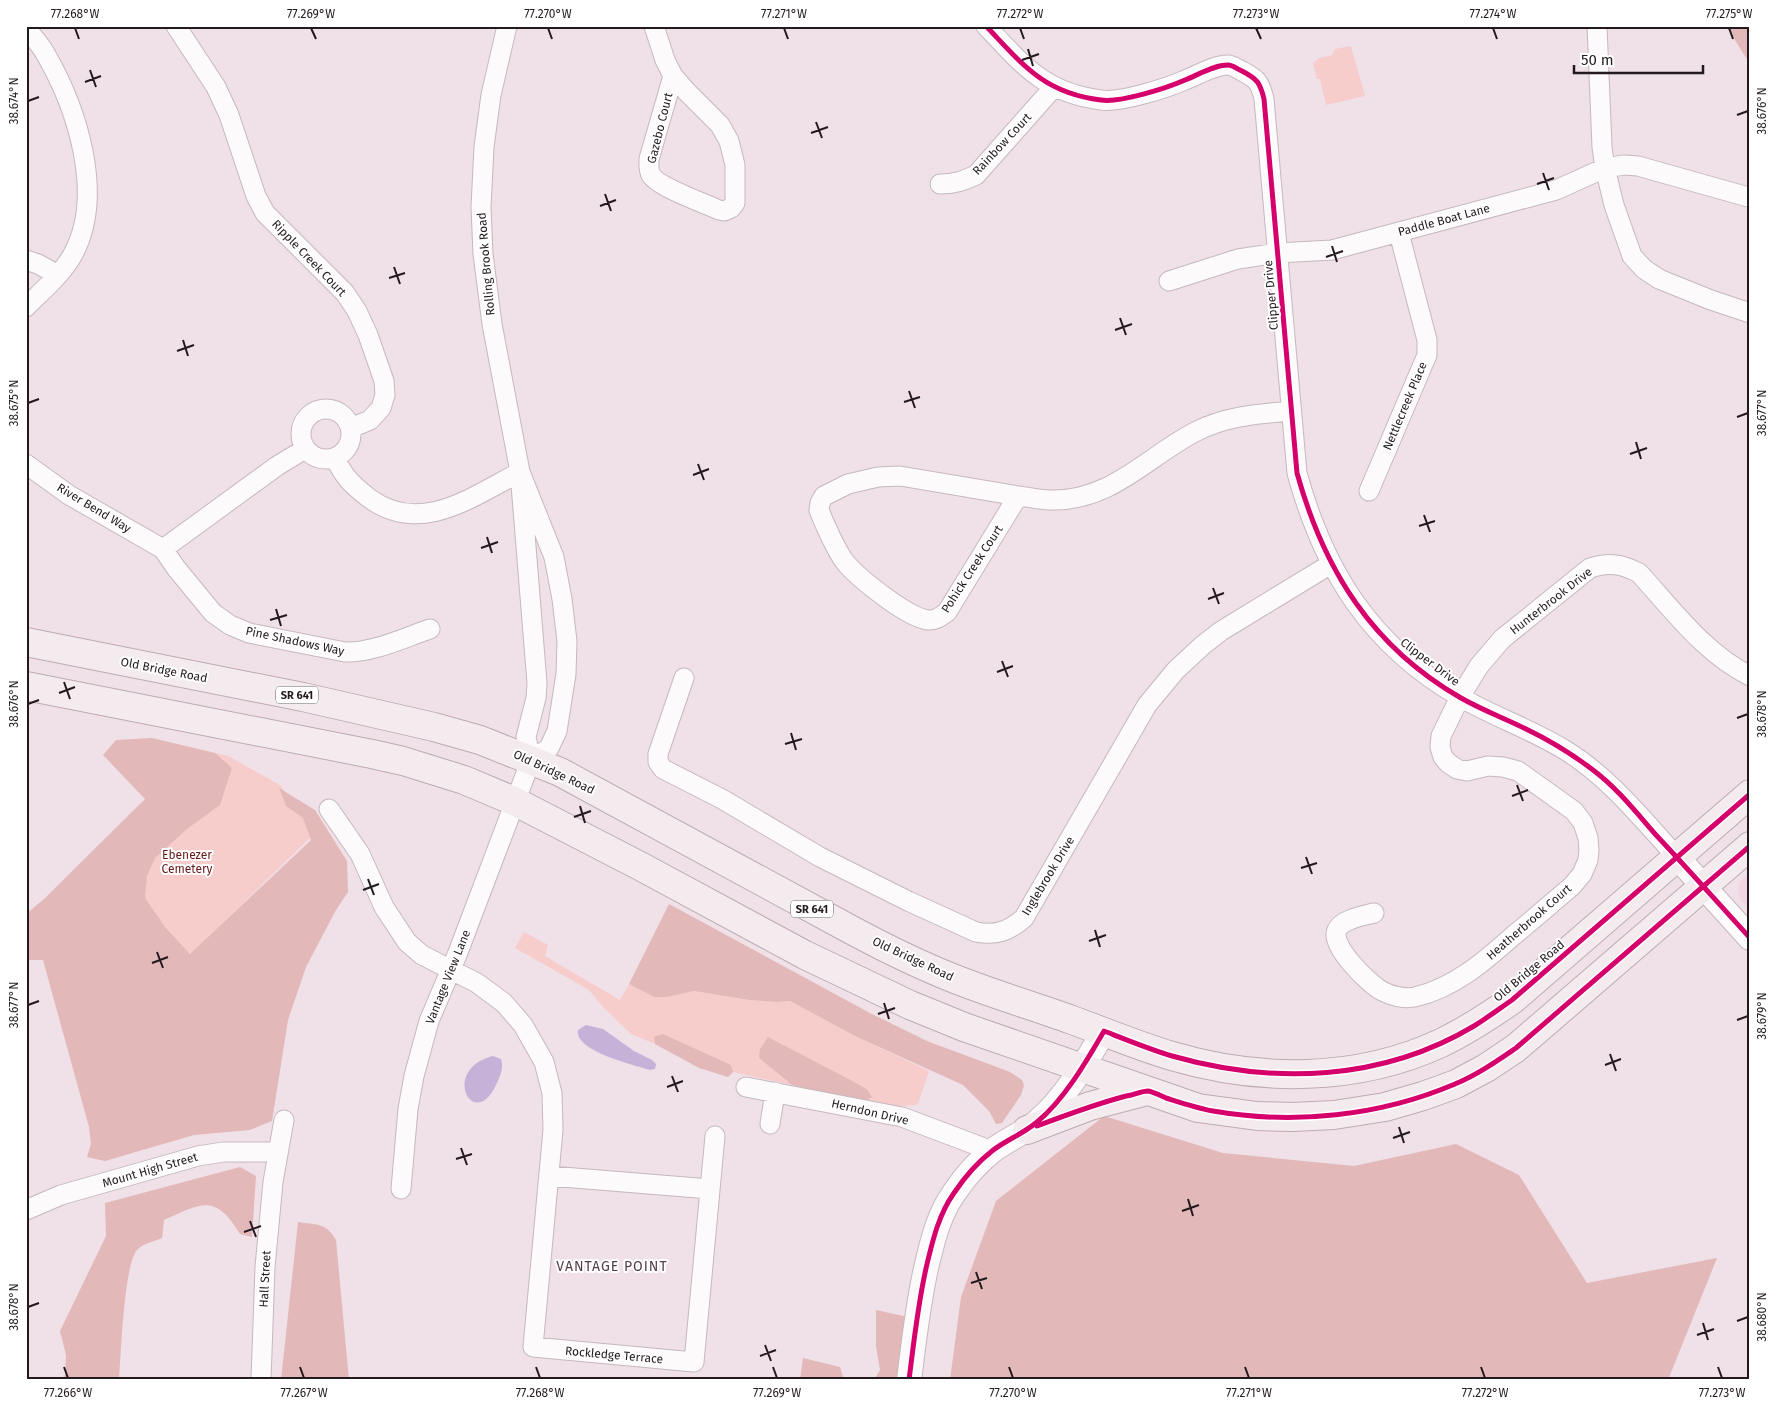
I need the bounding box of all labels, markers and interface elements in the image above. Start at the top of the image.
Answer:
text: 77.268°W [51,7,99,21]
text: 77.269°W [287,7,335,21]
text: 77.270°W [524,7,572,21]
text: 77.271°W [761,7,807,21]
text: 77.272°W [997,7,1043,21]
text: 77.273°W [1233,7,1279,21]
text: 77.274°W [1470,7,1516,21]
text: 77.275°W [1706,7,1752,21]
scale bar [1574,42,1702,74]
text: 50 m [1581,51,1614,69]
text: 38.674°N [7,77,21,125]
text: 38.676°N [1755,87,1769,135]
street label: Gazebo Court [644,90,676,165]
street label: Rainbow Court [970,110,1035,178]
street label: Paddle Boat Lane [1397,201,1491,239]
street label: Rolling Brook Road [475,212,497,316]
street label: Ripple Creek Court [269,217,349,300]
street label: Clipper Drive [1261,259,1281,331]
street label: Nettlecreek Place [1380,360,1430,452]
text: 38.675°N [7,380,21,426]
text: 38.677°N [1755,390,1769,436]
street label: River Bend Way [54,480,134,536]
street label: Pohick Creek Court [938,522,1006,615]
street label: Hunterbrook Drive [1507,565,1595,637]
street label: Pine Shadows Way [244,624,346,658]
street label: Clipper Drive [1398,635,1462,689]
street label: Old Bridge Road [119,655,209,685]
text: 38.676°N [7,680,21,728]
road number: SR 641 [276,686,318,704]
text: 38.678°N [1755,690,1769,738]
street label: Old Bridge Road [511,747,597,797]
street label: Inglebrook Drive [1019,834,1077,918]
park label: Ebenezer Cemetery [161,848,213,876]
street label: Heatherbrook Court [1484,881,1575,963]
road number: SR 641 [791,901,833,918]
street label: Vantage View Lane [423,928,473,1026]
street label: Old Bridge Road [870,934,956,984]
street label: Old Bridge Road [1491,937,1567,1005]
text: 38.677°N [7,982,21,1028]
text: 38.679°N [1755,992,1769,1040]
street label: Herndon Drive [830,1096,910,1128]
street label: Mount High Street [101,1150,200,1190]
street label: Hall Street [257,1249,274,1308]
district label: VANTAGE POINT [556,1258,668,1275]
text: 38.678°N [7,1283,21,1331]
text: 38.680°N [1755,1292,1769,1342]
street label: Rockledge Terrace [564,1344,664,1366]
text: 77.266°W [44,1386,92,1400]
text: 77.267°W [280,1386,328,1400]
text: 77.268°W [516,1386,564,1400]
text: 77.269°W [753,1386,801,1400]
text: 77.270°W [989,1386,1037,1400]
text: 77.271°W [1226,1386,1272,1400]
text: 77.272°W [1462,1386,1508,1400]
text: 77.273°W [1699,1386,1745,1400]

